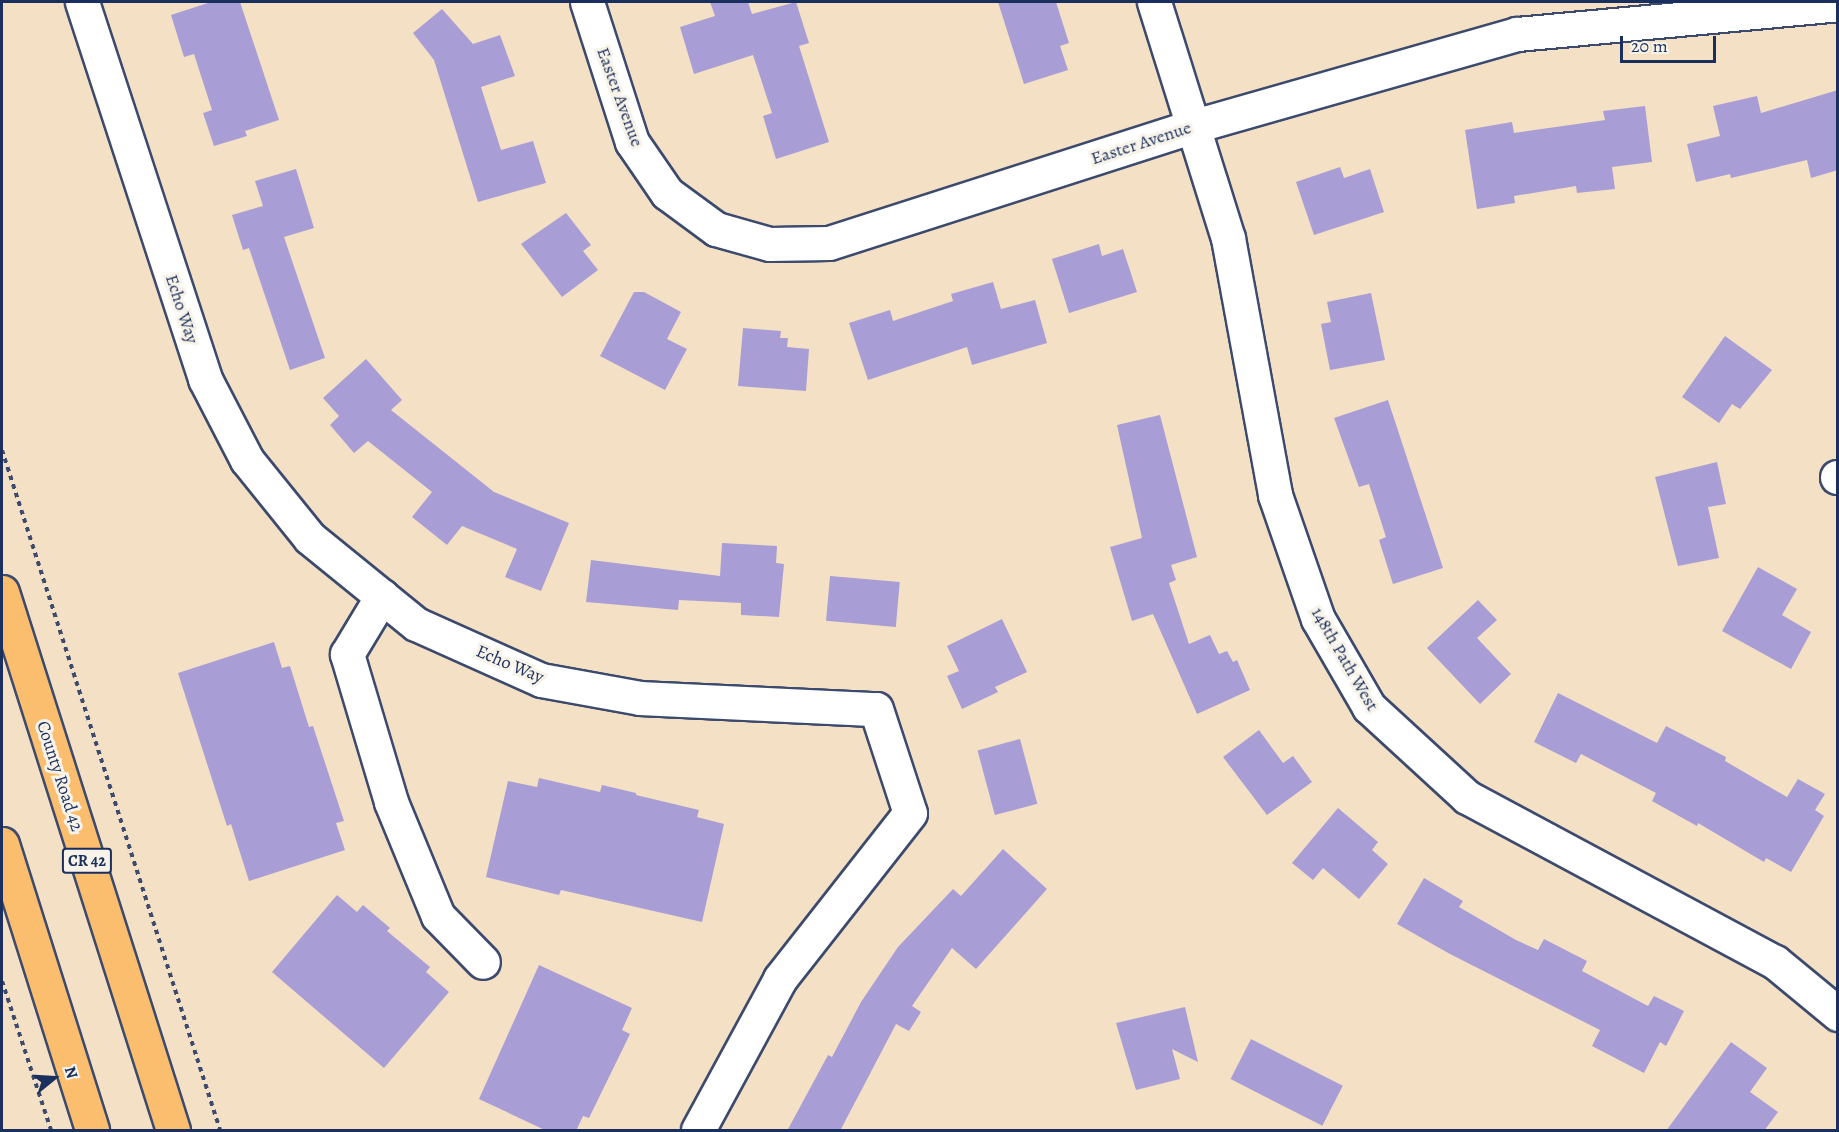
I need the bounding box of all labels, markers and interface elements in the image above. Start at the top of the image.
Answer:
scale bar [1623,24,1719,62]
text: 20 m [1631,34,1668,58]
street label: Easter Avenue [592,44,648,150]
street label: Easter Avenue [1088,117,1194,169]
street label: Echo Way [161,272,203,346]
street label: 148th Path West [1307,603,1383,715]
street label: Echo Way [473,640,547,688]
street label: County Road 42 [32,718,88,834]
road number: CR 42 [62,848,112,874]
north arrow [24,1048,84,1108]
text: N [59,1063,83,1081]

